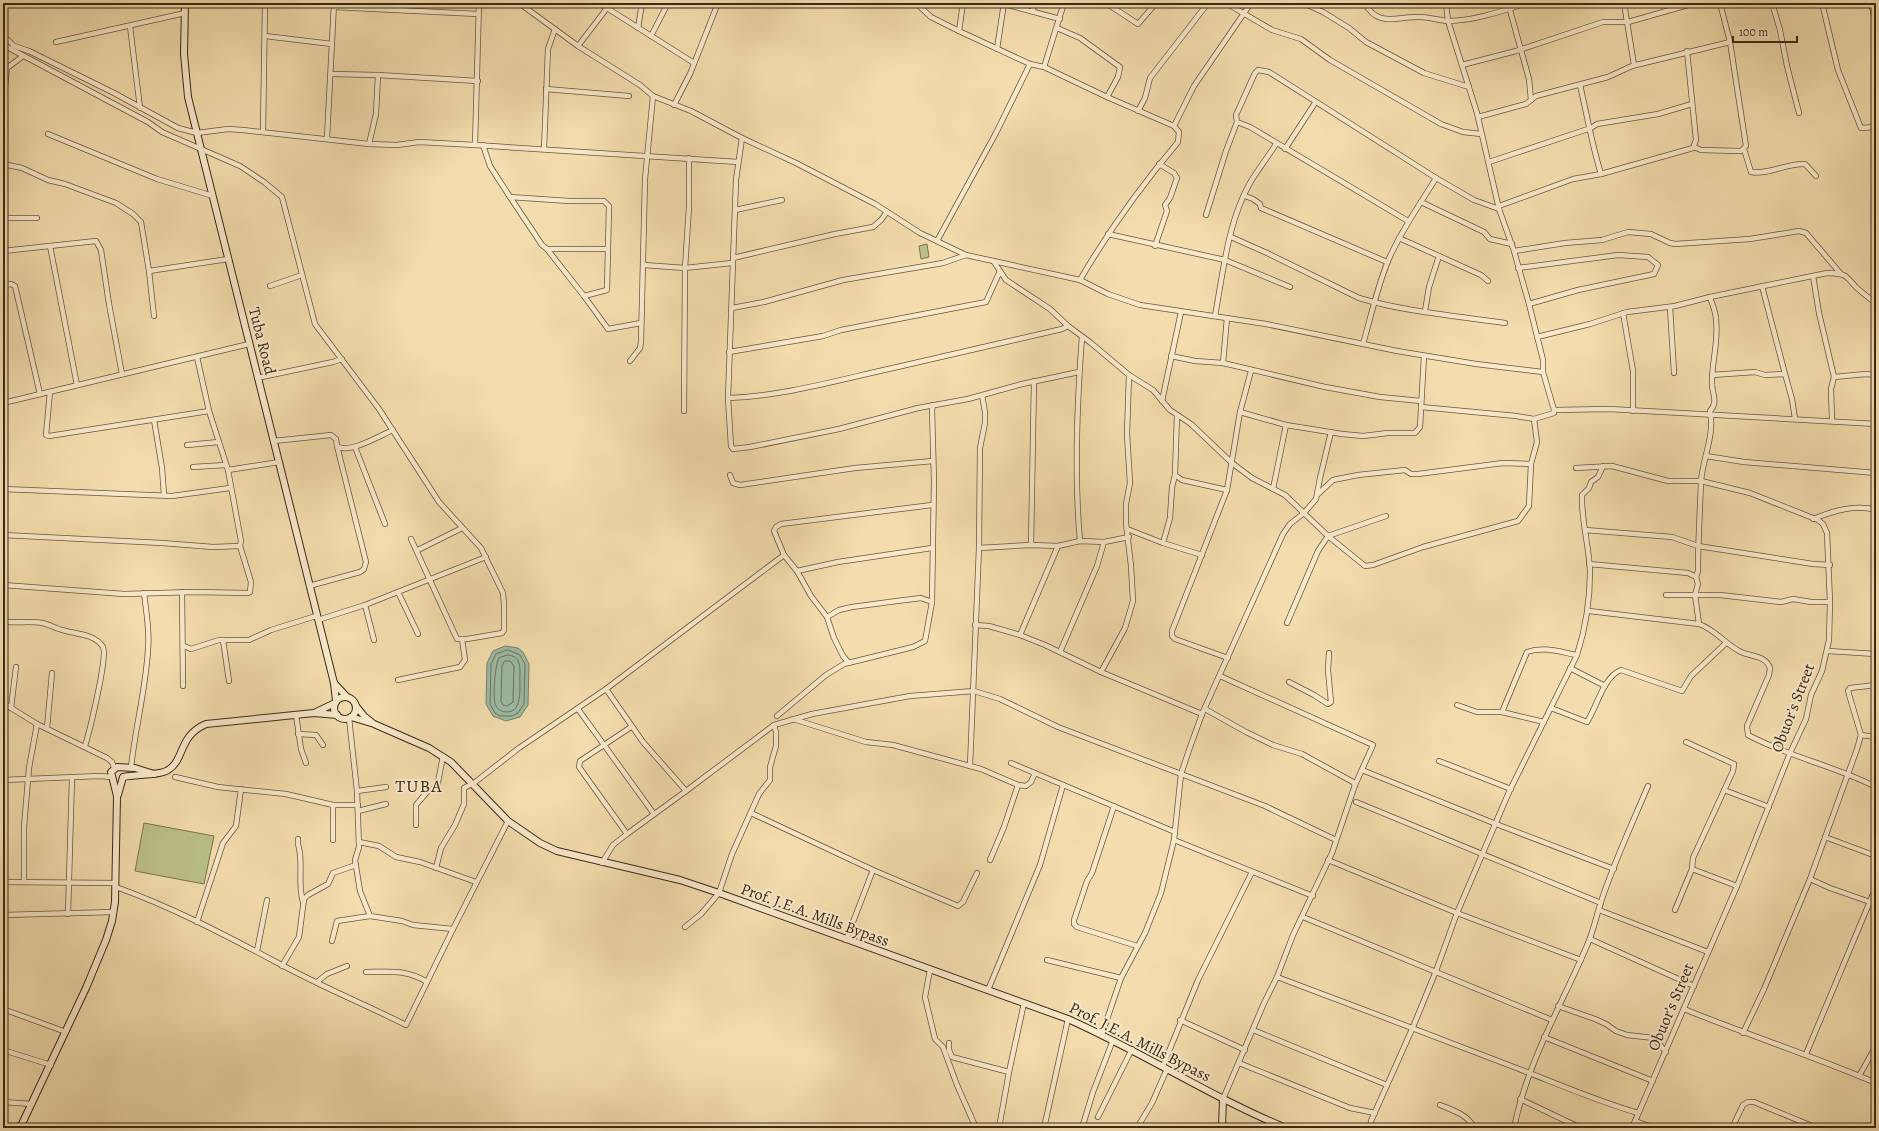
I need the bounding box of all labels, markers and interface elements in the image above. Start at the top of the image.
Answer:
scale bar [1733,18,1797,44]
text: 100 m [1739,24,1768,40]
street label: Tuba Road [243,305,281,378]
street label: Obuor’s Street [1766,660,1820,756]
district label: TUBA [395,774,443,798]
street label: Prof. J.E.A. Mills Bypass [738,878,892,952]
street label: Obuor’s Street [1643,960,1699,1054]
street label: Prof. J.E.A. Mills Bypass [1065,997,1215,1087]

